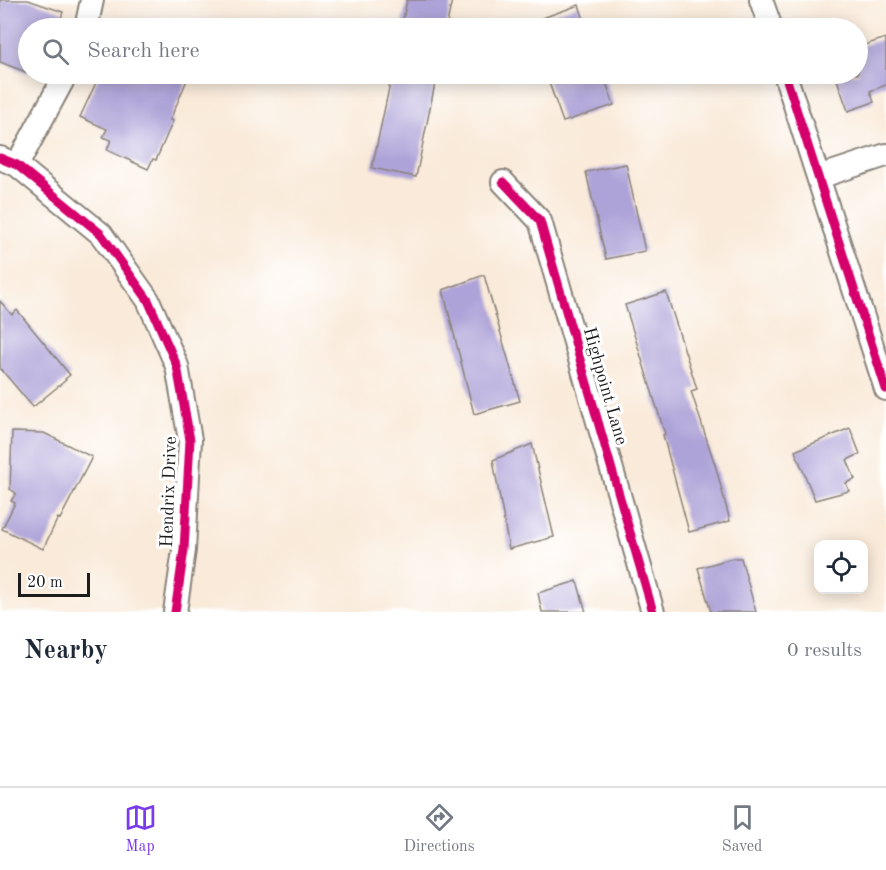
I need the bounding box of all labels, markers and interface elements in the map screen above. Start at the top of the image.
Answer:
search box [18,18,868,84]
icon: search [39,35,72,68]
text: Search here [87,40,200,62]
street label: Highpoint Lane [580,325,630,447]
street label: Hendrix Drive [158,436,180,548]
map controls [814,540,868,594]
button: locate [814,540,868,594]
scale bar [18,570,90,598]
text: 20 m [27,575,63,591]
text: Nearby [24,638,108,664]
text: 0 results [787,641,862,661]
tab: Map [124,801,157,857]
tab: Directions [404,801,475,857]
tab: Saved [722,801,762,857]

